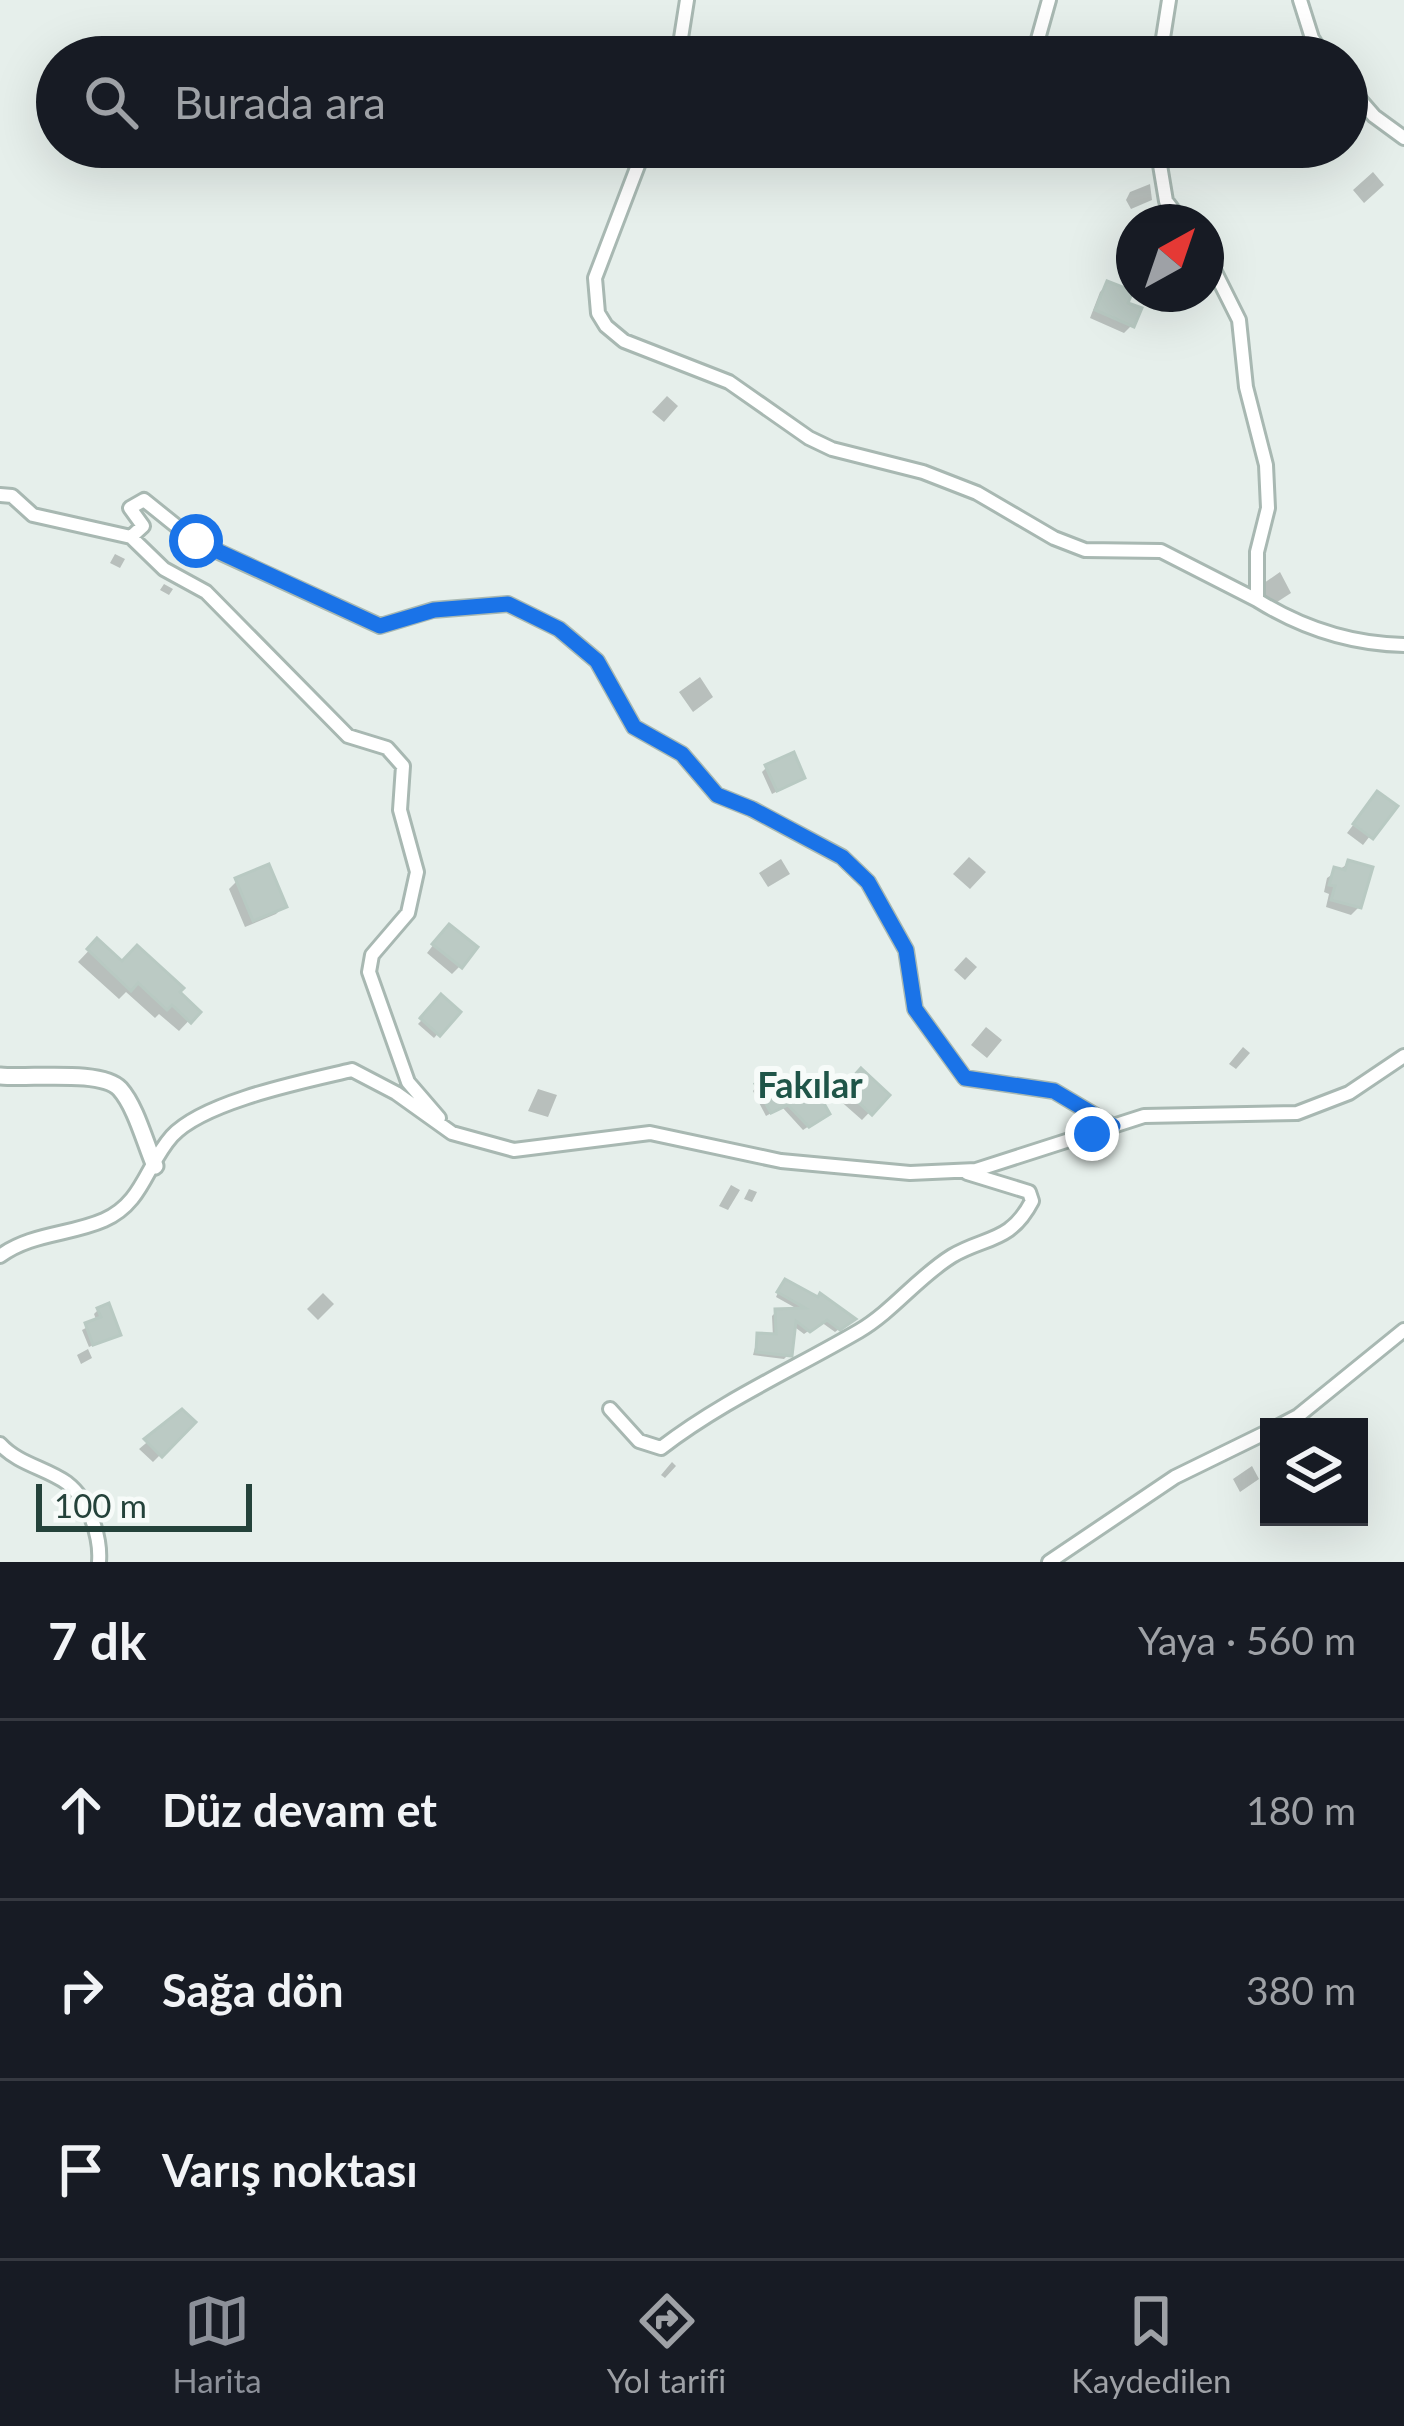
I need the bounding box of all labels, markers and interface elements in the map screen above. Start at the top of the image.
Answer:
search box [36,36,1368,168]
icon: search [78,69,144,135]
text: Burada ara [174,75,386,129]
north arrow [1116,204,1224,312]
route start [169,514,223,568]
district label: Fakılar [757,1062,863,1106]
route end [1065,1107,1119,1161]
map controls [1260,1418,1368,1526]
button: layers [1260,1418,1368,1526]
scale bar [36,1478,252,1531]
text: 100 m [54,1485,147,1525]
text: 7 dk [48,1610,146,1671]
text: Yaya · 560 m [1138,1617,1356,1663]
icon: ahead [48,1777,114,1843]
text: Düz devam et [162,1783,437,1837]
text: 180 m [1246,1787,1356,1833]
icon: right [48,1957,114,2023]
text: Sağa dön [162,1963,344,2017]
text: 380 m [1246,1967,1356,2013]
icon: arrive [48,2137,114,2203]
text: Varış noktası [162,2143,418,2197]
tab: Harita [172,2288,262,2400]
tab: Yol tarifi [607,2288,726,2400]
tab: Kaydedilen [1071,2288,1232,2400]

